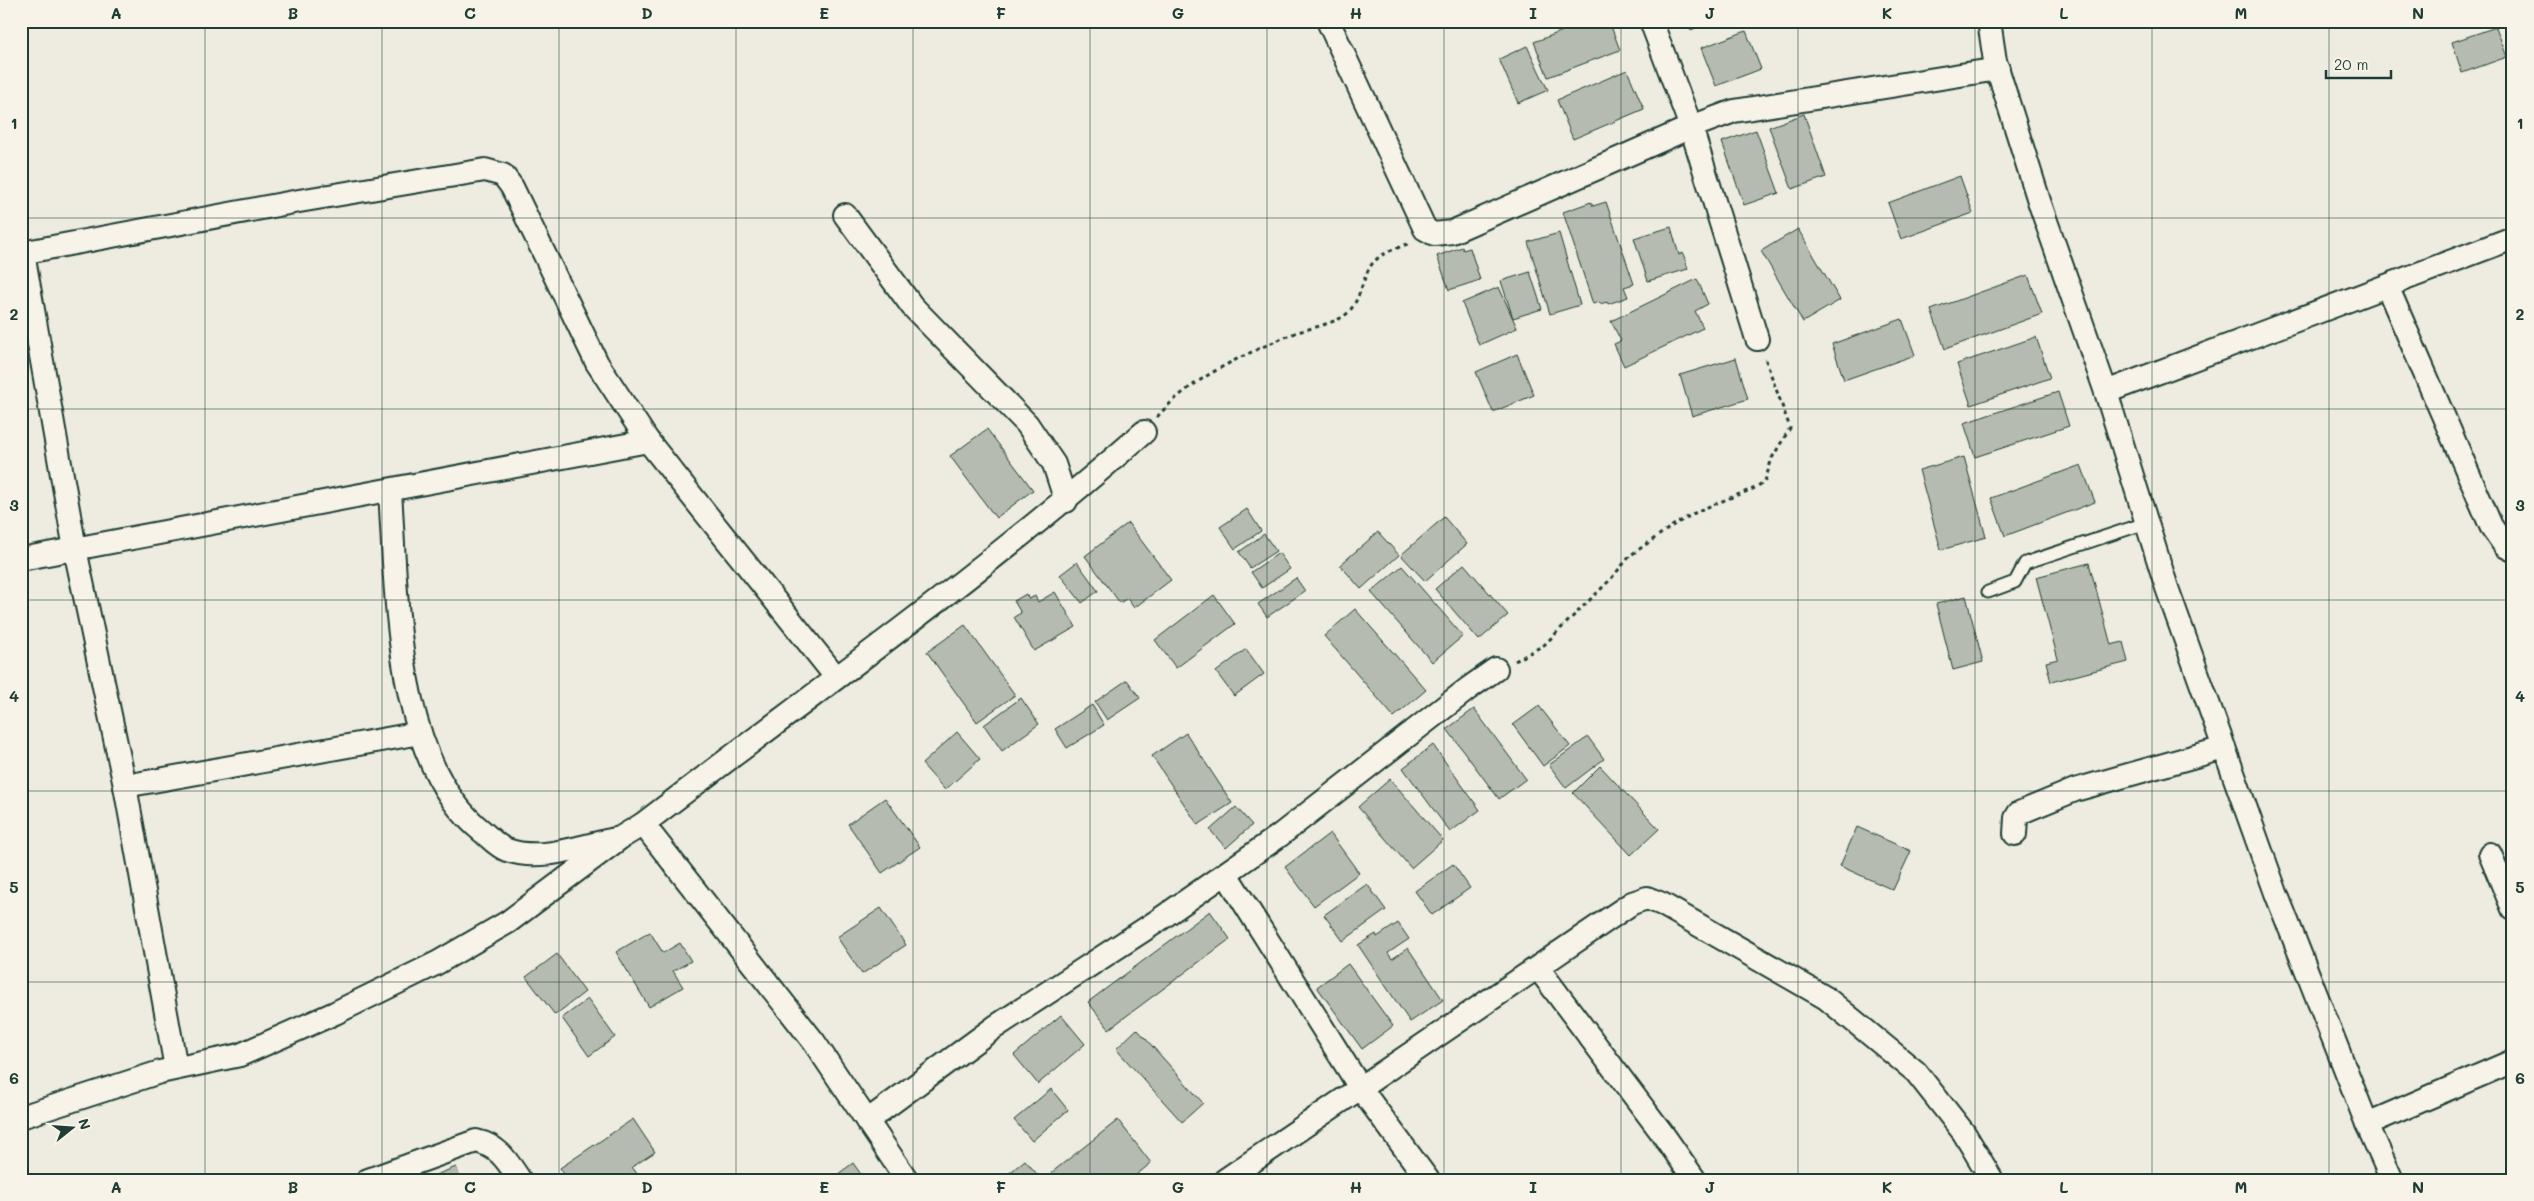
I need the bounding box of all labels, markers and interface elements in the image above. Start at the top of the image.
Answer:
text: A [110,2,122,23]
text: B [288,2,298,23]
text: C [464,2,476,23]
text: D [641,2,653,23]
text: E [819,2,829,23]
text: F [996,2,1006,23]
text: G [1172,2,1184,23]
text: H [1350,2,1362,23]
text: I [1529,2,1537,23]
text: J [1705,2,1715,23]
text: K [1882,2,1892,23]
text: L [2059,2,2069,23]
text: M [2235,2,2247,23]
text: N [2412,2,2424,23]
scale bar [2326,48,2392,80]
text: 20 m [2334,54,2368,74]
text: 1 [10,112,18,133]
text: 1 [2516,112,2524,133]
text: 2 [10,303,19,324]
text: 2 [2516,303,2525,324]
text: 3 [9,494,19,515]
text: 3 [2515,494,2525,515]
text: 4 [9,685,19,706]
text: 4 [2515,685,2525,706]
text: 5 [9,876,19,897]
text: 5 [2515,876,2525,897]
text: 6 [9,1067,19,1088]
text: 6 [2515,1067,2525,1088]
north arrow [48,1104,98,1154]
text: N [74,1116,96,1132]
text: A [110,1176,122,1197]
text: B [288,1176,298,1197]
text: C [464,1176,476,1197]
text: D [641,1176,653,1197]
text: E [819,1176,829,1197]
text: F [996,1176,1006,1197]
text: G [1172,1176,1184,1197]
text: H [1350,1176,1362,1197]
text: I [1529,1176,1537,1197]
text: J [1705,1176,1715,1197]
text: K [1882,1176,1892,1197]
text: L [2059,1176,2069,1197]
text: M [2235,1176,2247,1197]
text: N [2412,1176,2424,1197]

